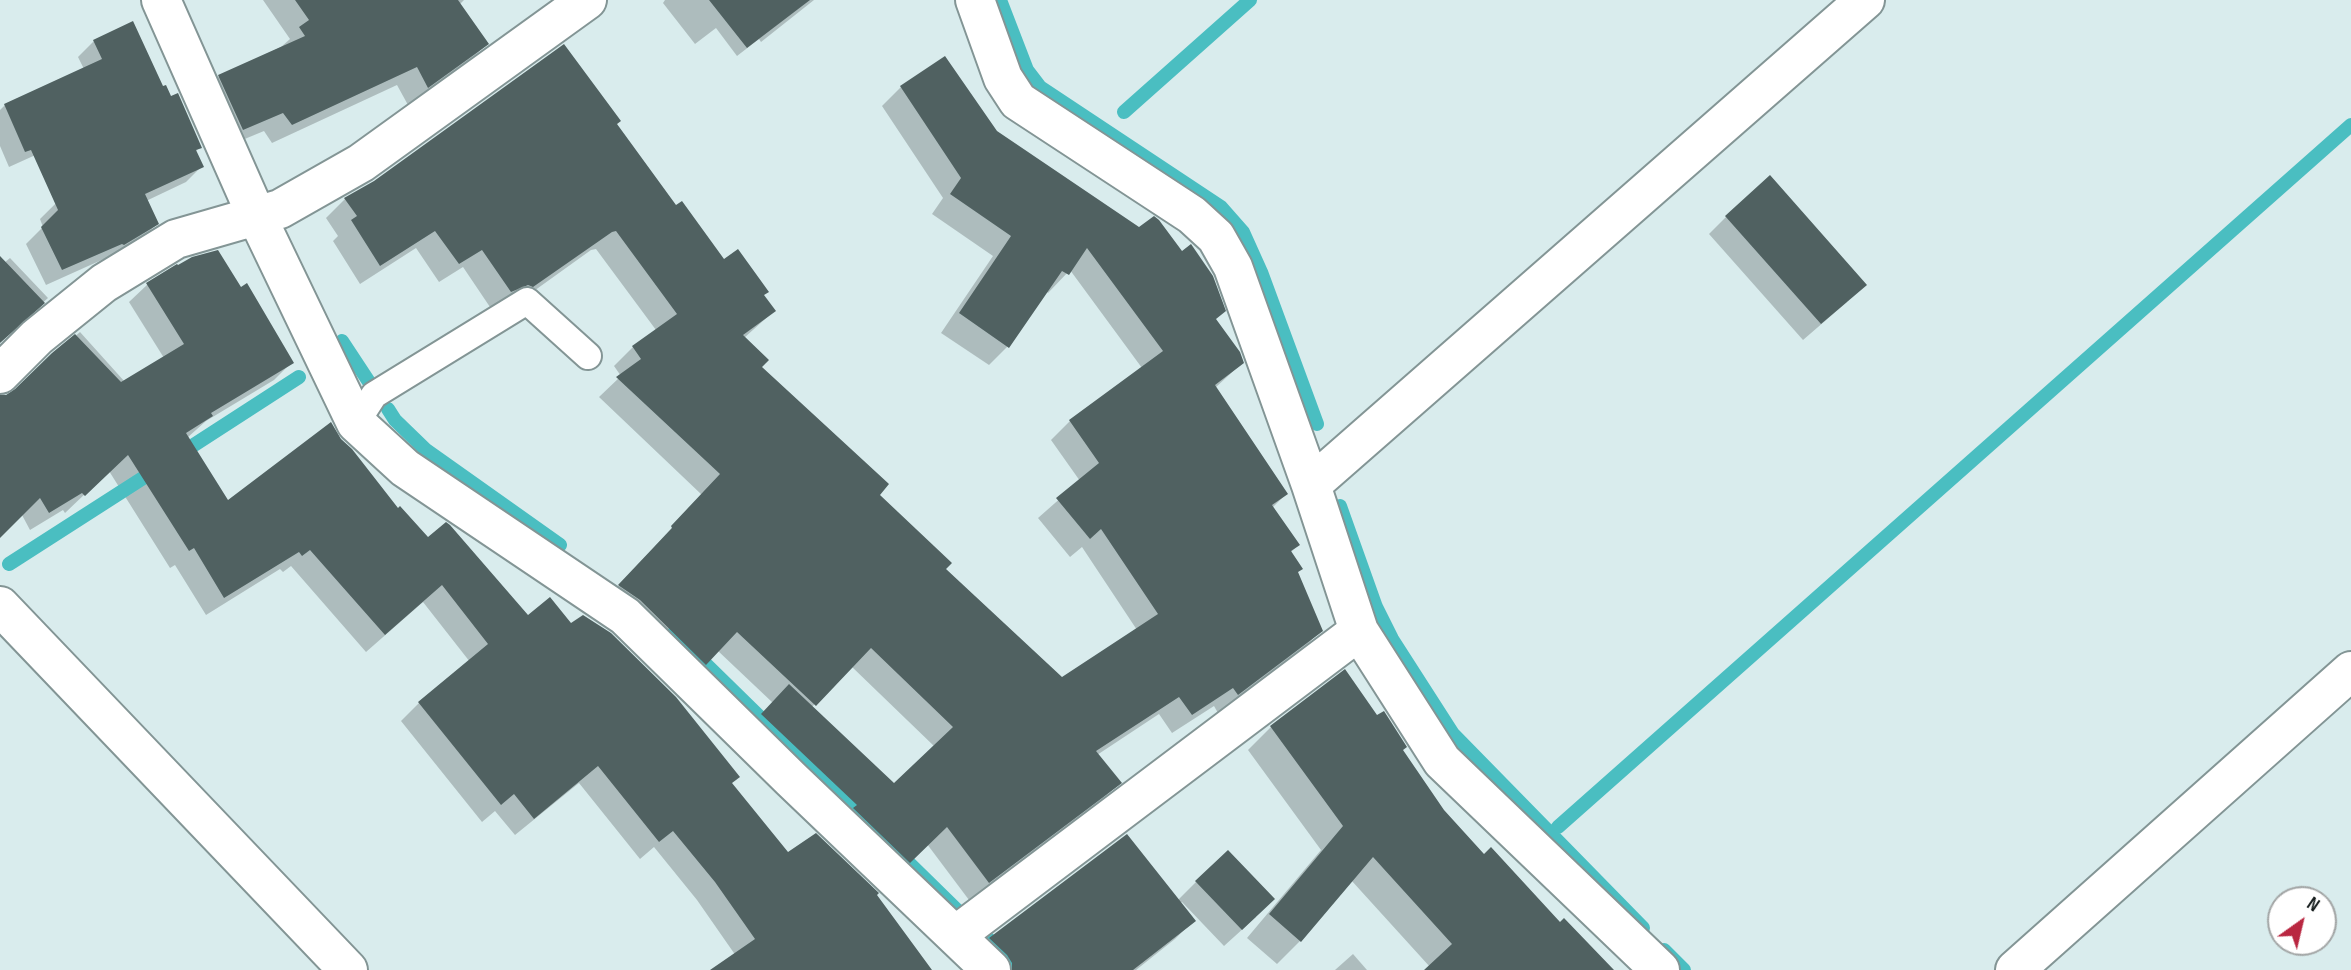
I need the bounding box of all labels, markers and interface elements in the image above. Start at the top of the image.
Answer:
north arrow [2267,886,2337,956]
text: N [2302,892,2324,917]

